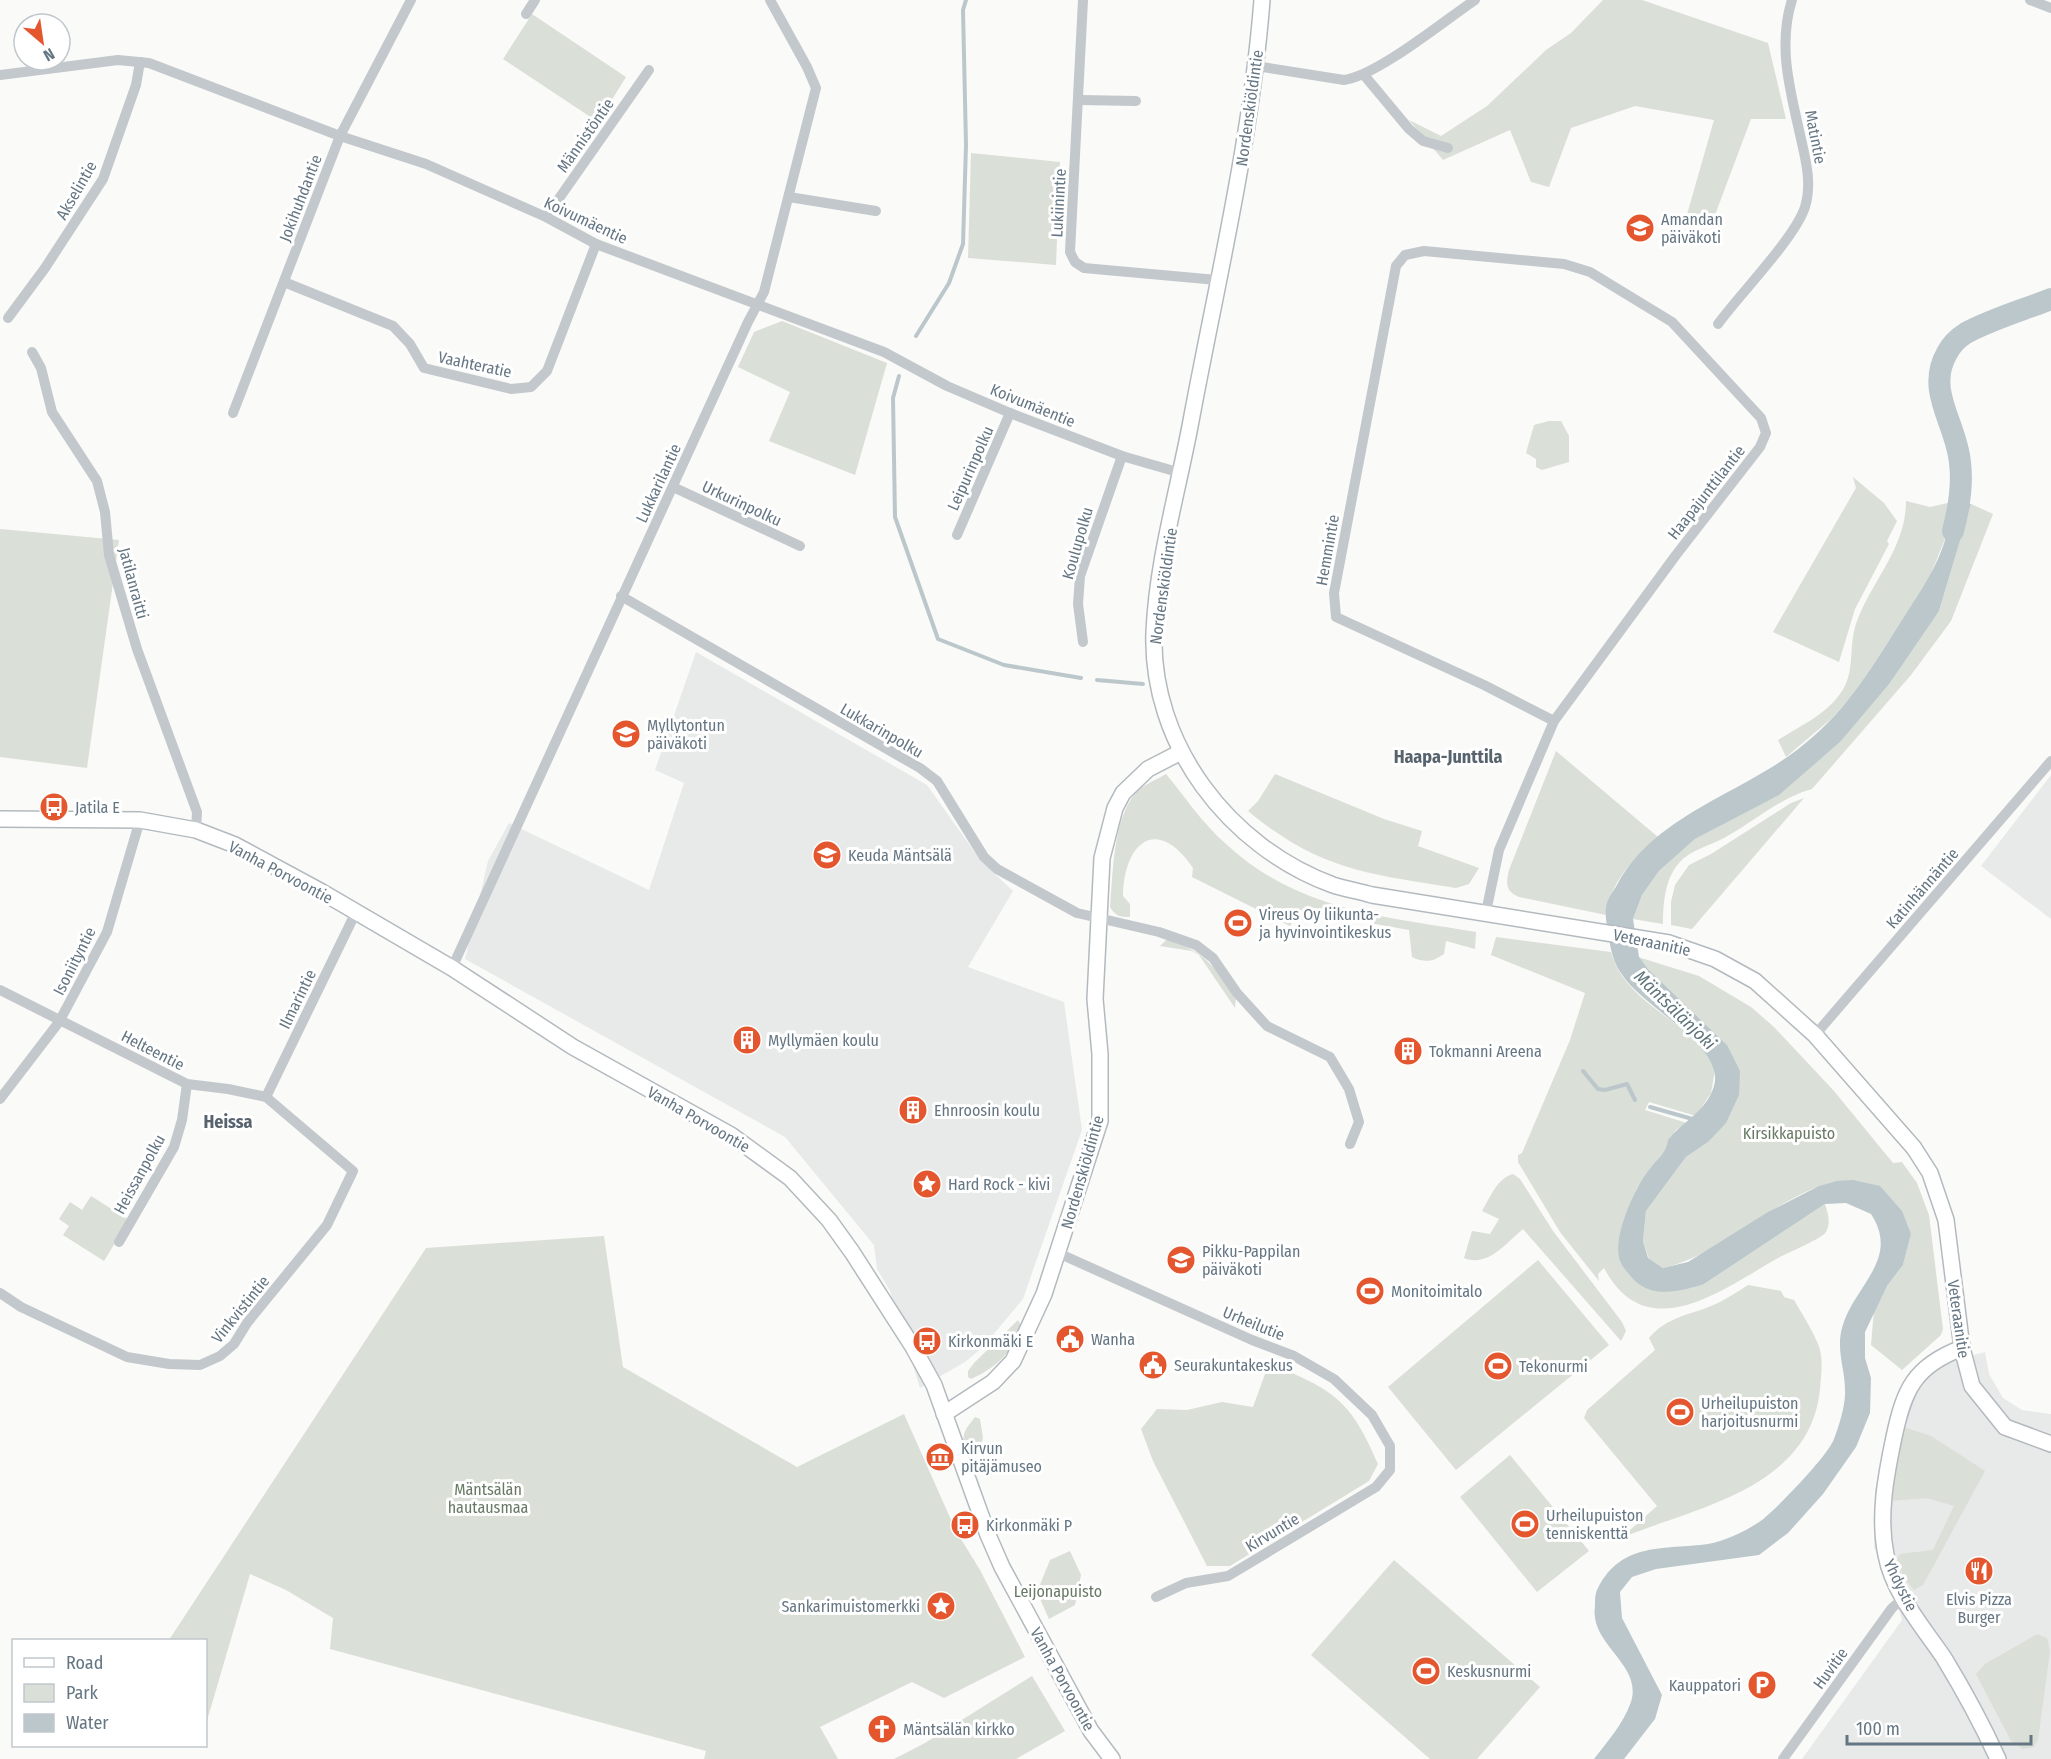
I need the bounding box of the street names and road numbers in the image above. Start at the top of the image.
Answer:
street label: Nordenskiöldintie [1232,49,1267,167]
street label: Männistöntie [553,95,618,176]
street label: Matintie [1801,109,1830,166]
street label: Jokihuhdantie [275,152,326,244]
street label: Akselintie [52,158,101,223]
street label: Lukiinintie [1047,168,1070,238]
street label: Koivumäentie [541,193,631,248]
street label: Vaahteratie [436,347,513,382]
street label: Koivumäentie [988,380,1078,431]
street label: Leipurinpolku [943,423,998,513]
street label: Lukkarilantie [632,441,685,526]
street label: Haapajunttilantie [1664,441,1749,543]
street label: Urkurinpolku [699,477,785,530]
street label: Koulupolku [1058,505,1097,582]
street label: Hemmintie [1312,513,1343,587]
street label: Nordenskiöldintie [1146,527,1181,645]
street label: Jatilanraitti [115,545,152,621]
street label: Lukkarinpolku [837,699,927,762]
street label: Vanha Porvoontie [225,837,336,908]
street label: Katinhännäntie [1882,844,1963,932]
street label: Isoniityntie [49,924,100,998]
street label: Veteraanitie [1611,925,1693,960]
street label: Ilmarintie [275,966,320,1032]
street label: Helteentie [118,1026,188,1074]
street label: Vanha Porvoontie [644,1082,753,1157]
street label: Nordenskiöldintie [1057,1113,1108,1231]
street label: Heissanpolku [110,1131,169,1217]
street label: Vinkvistintie [208,1272,273,1347]
street label: Veteraanitie [1944,1279,1973,1360]
street label: Urheilutie [1220,1302,1288,1345]
street label: Kirvuntie [1242,1509,1303,1556]
street label: Yhdystie [1880,1556,1921,1615]
street label: Vanha Porvoontie [1026,1624,1099,1734]
street label: Huvitie [1809,1644,1852,1693]

